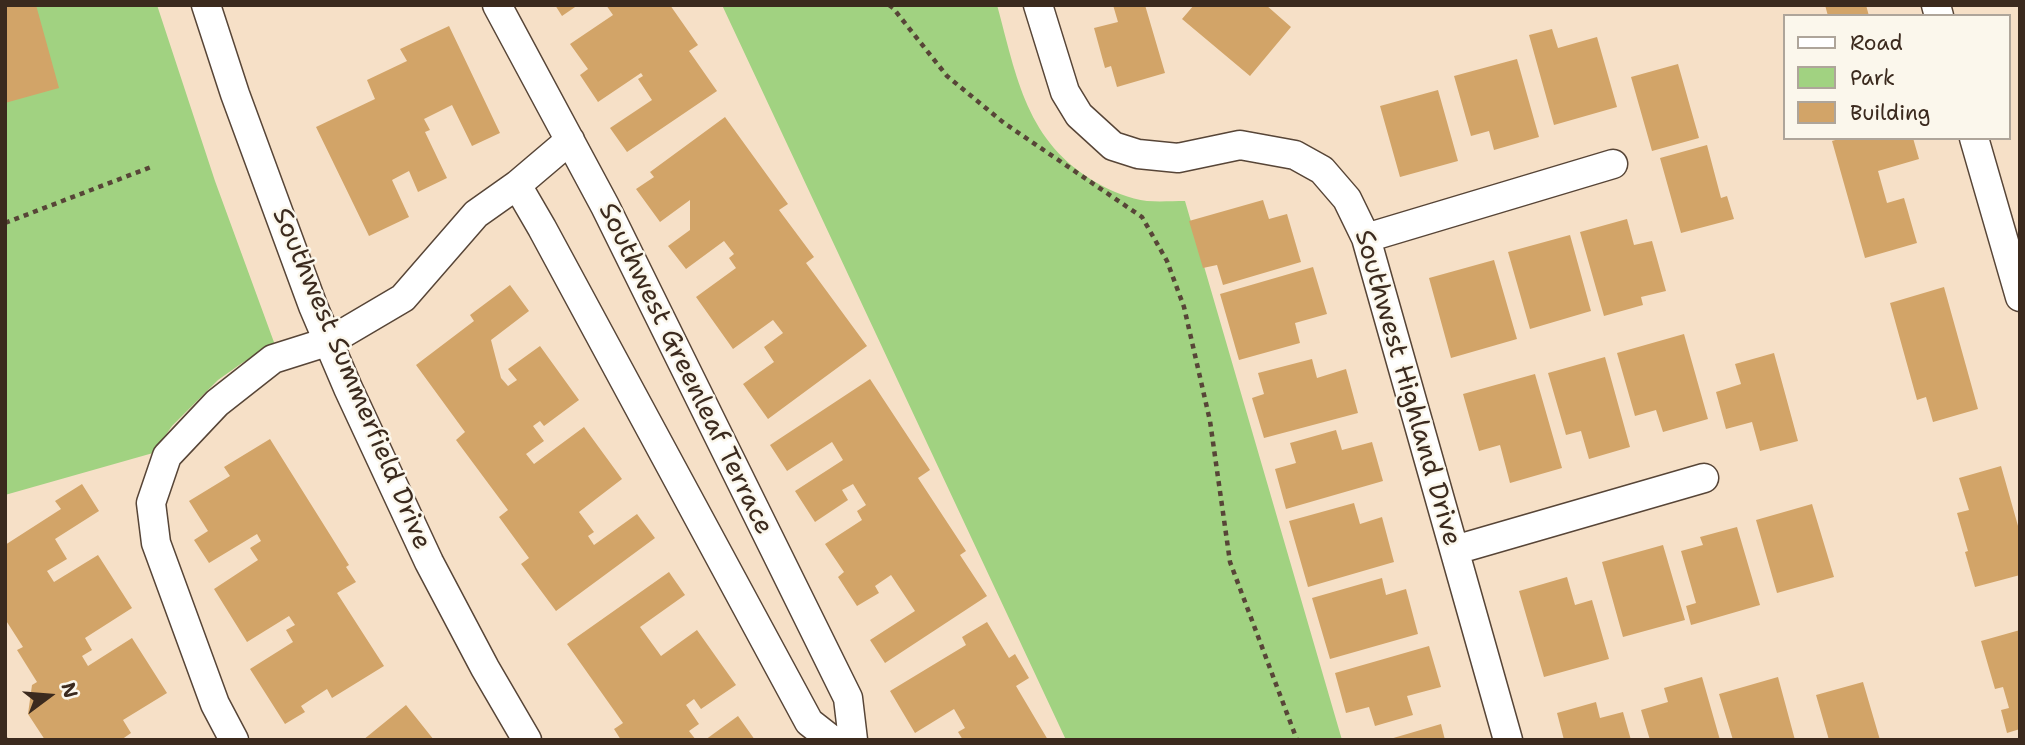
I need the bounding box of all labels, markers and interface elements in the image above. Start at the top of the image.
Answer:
legend [1784,14,2011,140]
text: Road [1850,29,1903,57]
text: Park [1850,64,1895,92]
text: Building [1850,99,1930,127]
street label: Southwest Greenleaf Terrace [591,198,779,540]
street label: Southwest Summerfield Drive [265,204,437,554]
street label: Southwest Highland Drive [1347,226,1467,550]
north arrow [14,661,84,731]
text: N [56,679,84,701]

